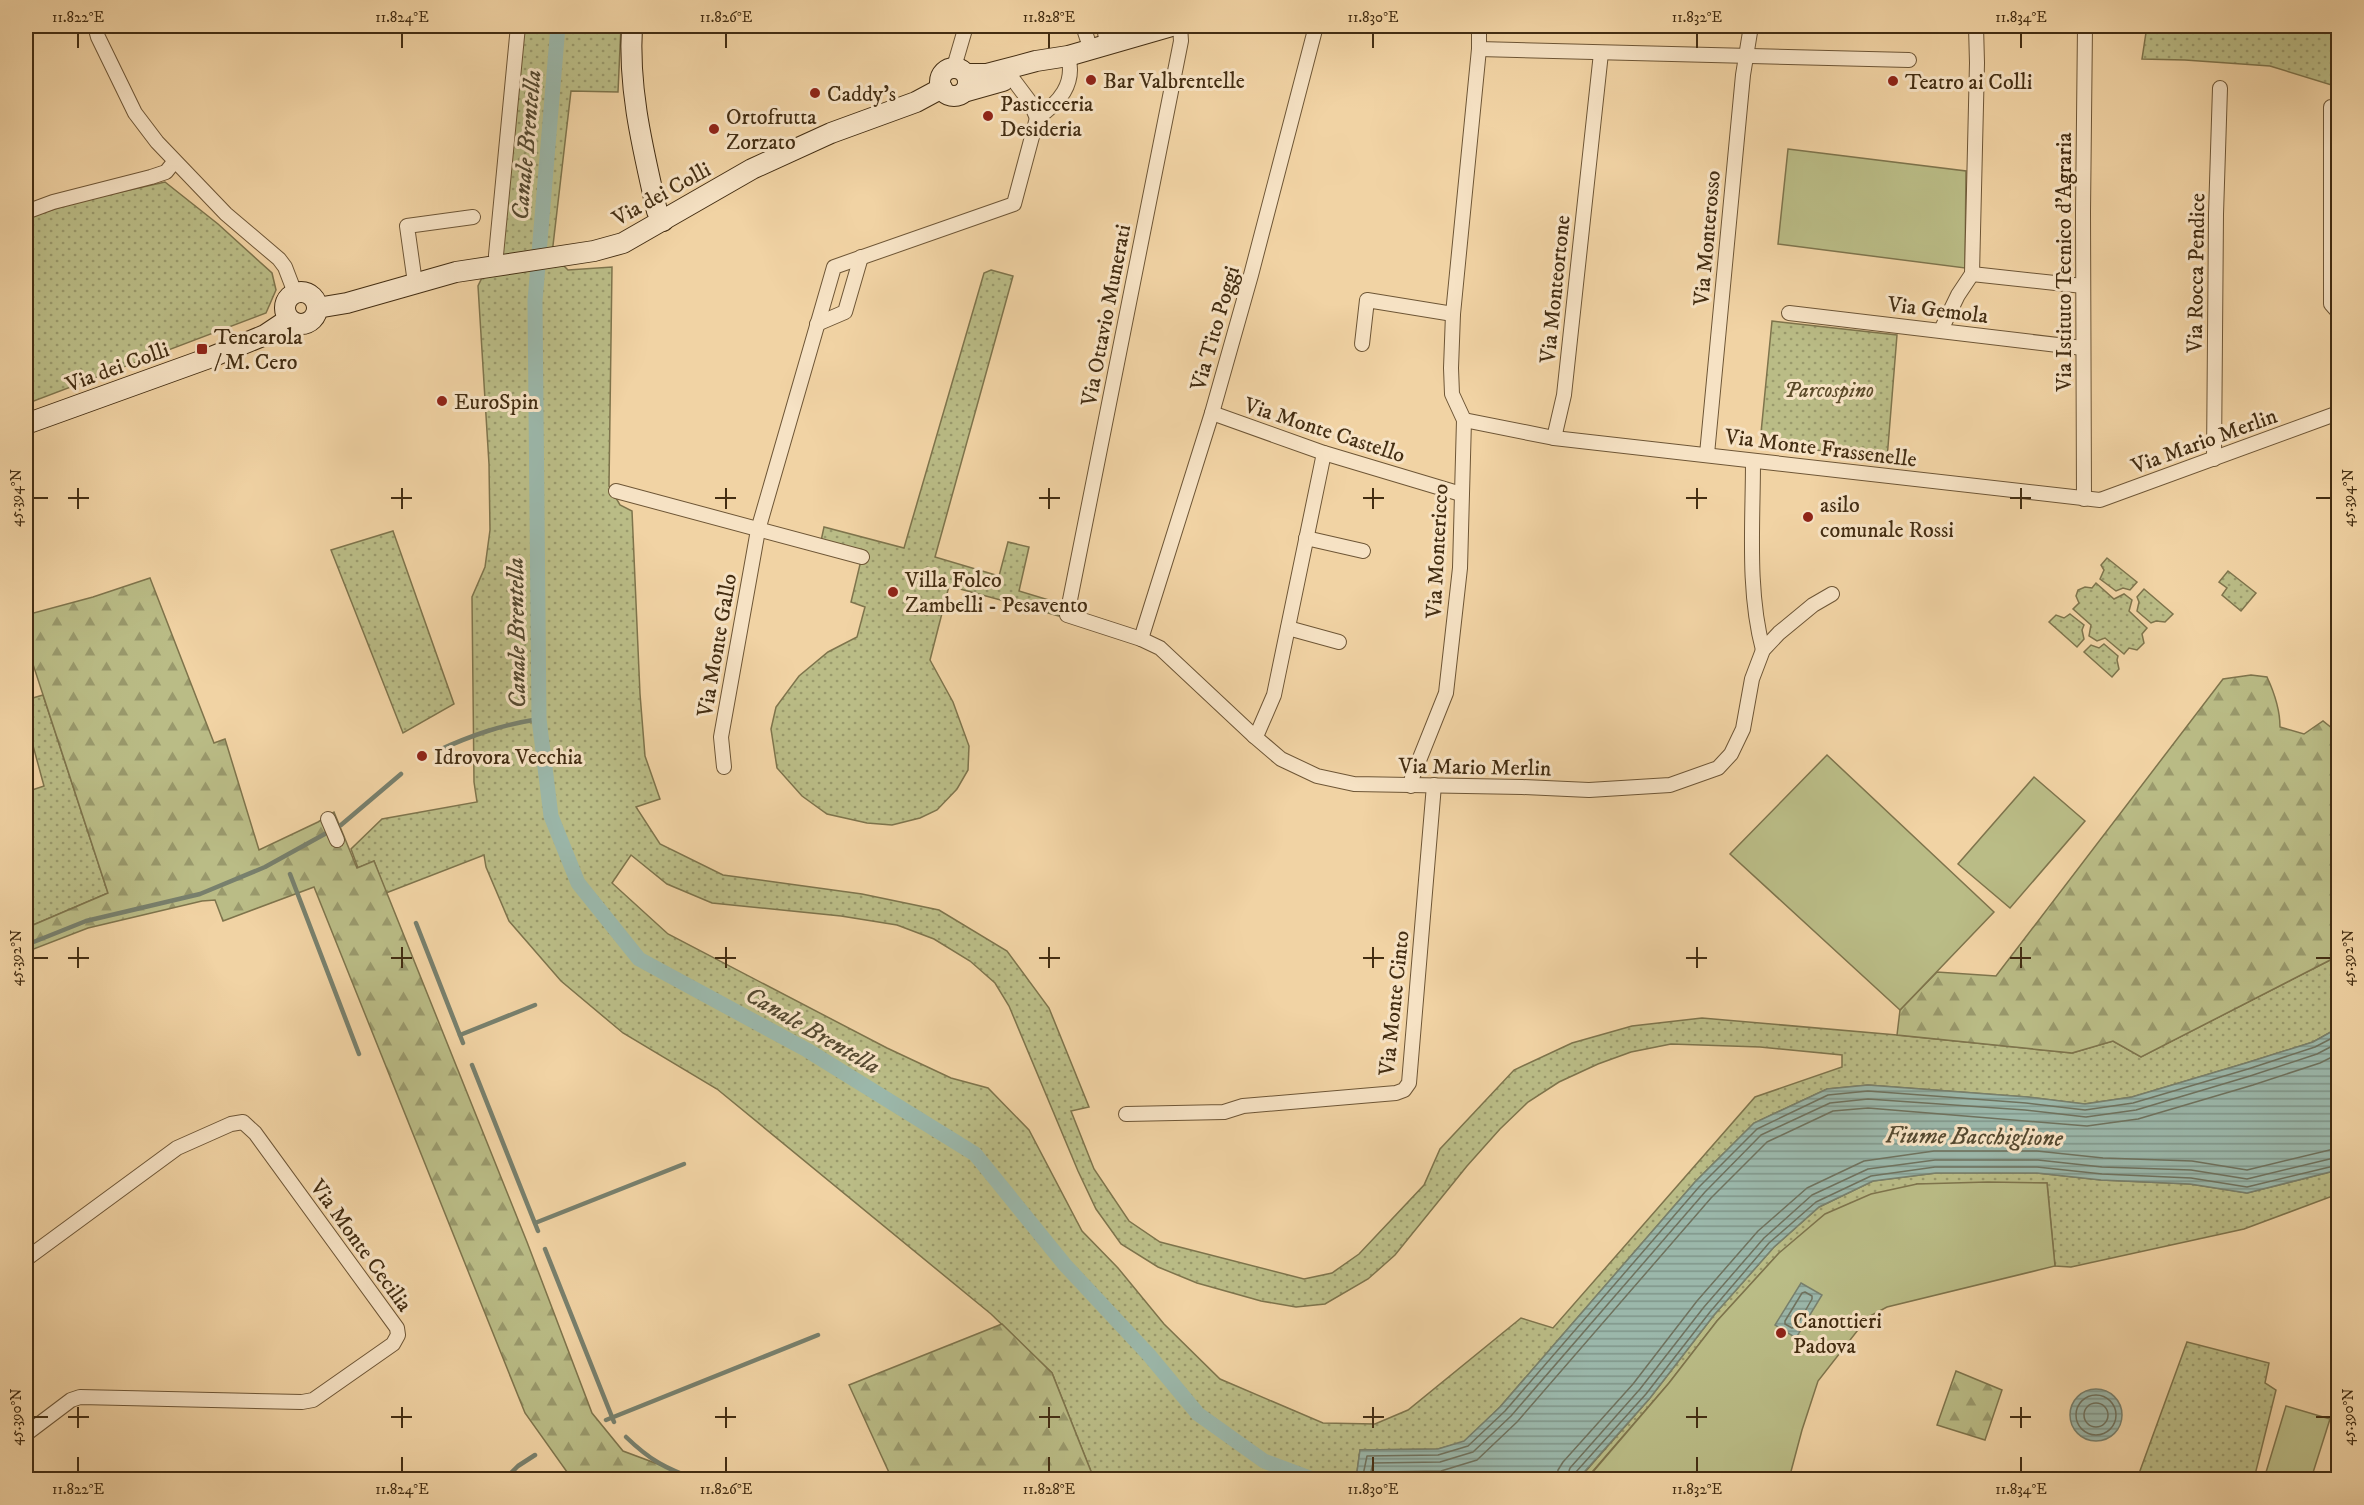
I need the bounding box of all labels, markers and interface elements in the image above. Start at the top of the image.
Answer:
text: 11.822°E [52,8,104,27]
text: 11.824°E [375,8,429,27]
text: 11.826°E [700,8,753,27]
text: 11.828°E [1023,8,1076,27]
text: 11.830°E [1347,8,1399,27]
text: 11.832°E [1672,8,1723,27]
text: 11.834°E [1995,8,2047,27]
place label: Bar Valbrentelle [1103,68,1245,95]
water label: Canale Brentella [505,69,549,222]
place label: Teatro ai Colli [1905,69,2032,96]
marker: Bar Valbrentelle [1084,73,1098,87]
marker: Teatro ai Colli [1886,74,1900,88]
place label: Caddy's [827,81,896,108]
marker: Caddy's [808,86,822,100]
place label: Pasticceria Desideria [1000,91,1094,143]
place label: Ortofrutta Zorzato [726,104,817,156]
marker: Pasticceria Desideria [981,109,995,123]
marker: Ortofrutta Zorzato [707,122,721,136]
street label: Via Istituto Tecnico d'Agraria [2051,132,2078,393]
street label: Via dei Colli [607,156,716,233]
street label: Via Monterosso [1688,169,1727,308]
street label: Via Rocca Pendice [2182,193,2211,354]
street label: Via Monteortone [1534,214,1577,365]
street label: Via Ottavio Munerati [1075,222,1137,409]
street label: Via Tito Poggi [1185,263,1246,395]
street label: Via Gemola [1885,291,1990,330]
place label: Tencarola / M. Cero [214,324,303,376]
street label: Via dei Colli [61,336,173,399]
marker: Tencarola / M. Cero [195,342,209,356]
park label: Parcospino [1784,377,1874,404]
place label: EuroSpin [454,389,539,416]
street label: Via Monte Castello [1240,391,1408,469]
marker: EuroSpin [435,394,449,408]
street label: Via Mario Merlin [2127,402,2281,481]
street label: Via Monte Frassenelle [1723,423,1918,474]
text: 45.394°N [7,469,26,527]
text: 45.394°N [2339,469,2358,527]
street label: Via Montericco [1420,483,1455,620]
place label: asilo comunale Rossi [1820,492,1954,544]
marker: asilo comunale Rossi [1801,510,1815,524]
water label: Canale Brentella [501,557,533,709]
place label: Villa Folco Zambelli - Pesavento [904,567,1088,619]
street label: Via Monte Gallo [691,572,743,720]
marker: Villa Folco Zambelli - Pesavento [886,585,900,599]
place label: Idrovora Vecchia [434,744,583,771]
marker: Idrovora Vecchia [415,749,429,763]
street label: Via Mario Merlin [1397,753,1552,782]
street label: Via Monte Cinto [1373,929,1416,1078]
text: 45.392°N [7,930,26,986]
text: 45.392°N [2339,930,2358,986]
water label: Canale Brentella [740,980,885,1082]
water label: Fiume Bacchiglione [1885,1120,2064,1154]
street label: Via Monte Cecilia [303,1174,418,1318]
place label: Canottieri Padova [1793,1308,1882,1360]
marker: Canottieri Padova [1774,1326,1788,1340]
text: 45.390°N [7,1388,26,1446]
text: 45.390°N [2339,1388,2358,1446]
text: 11.822°E [52,1480,104,1499]
text: 11.824°E [375,1480,429,1499]
text: 11.826°E [700,1480,753,1499]
text: 11.828°E [1023,1480,1076,1499]
text: 11.830°E [1347,1480,1399,1499]
text: 11.832°E [1672,1480,1723,1499]
text: 11.834°E [1995,1480,2047,1499]

